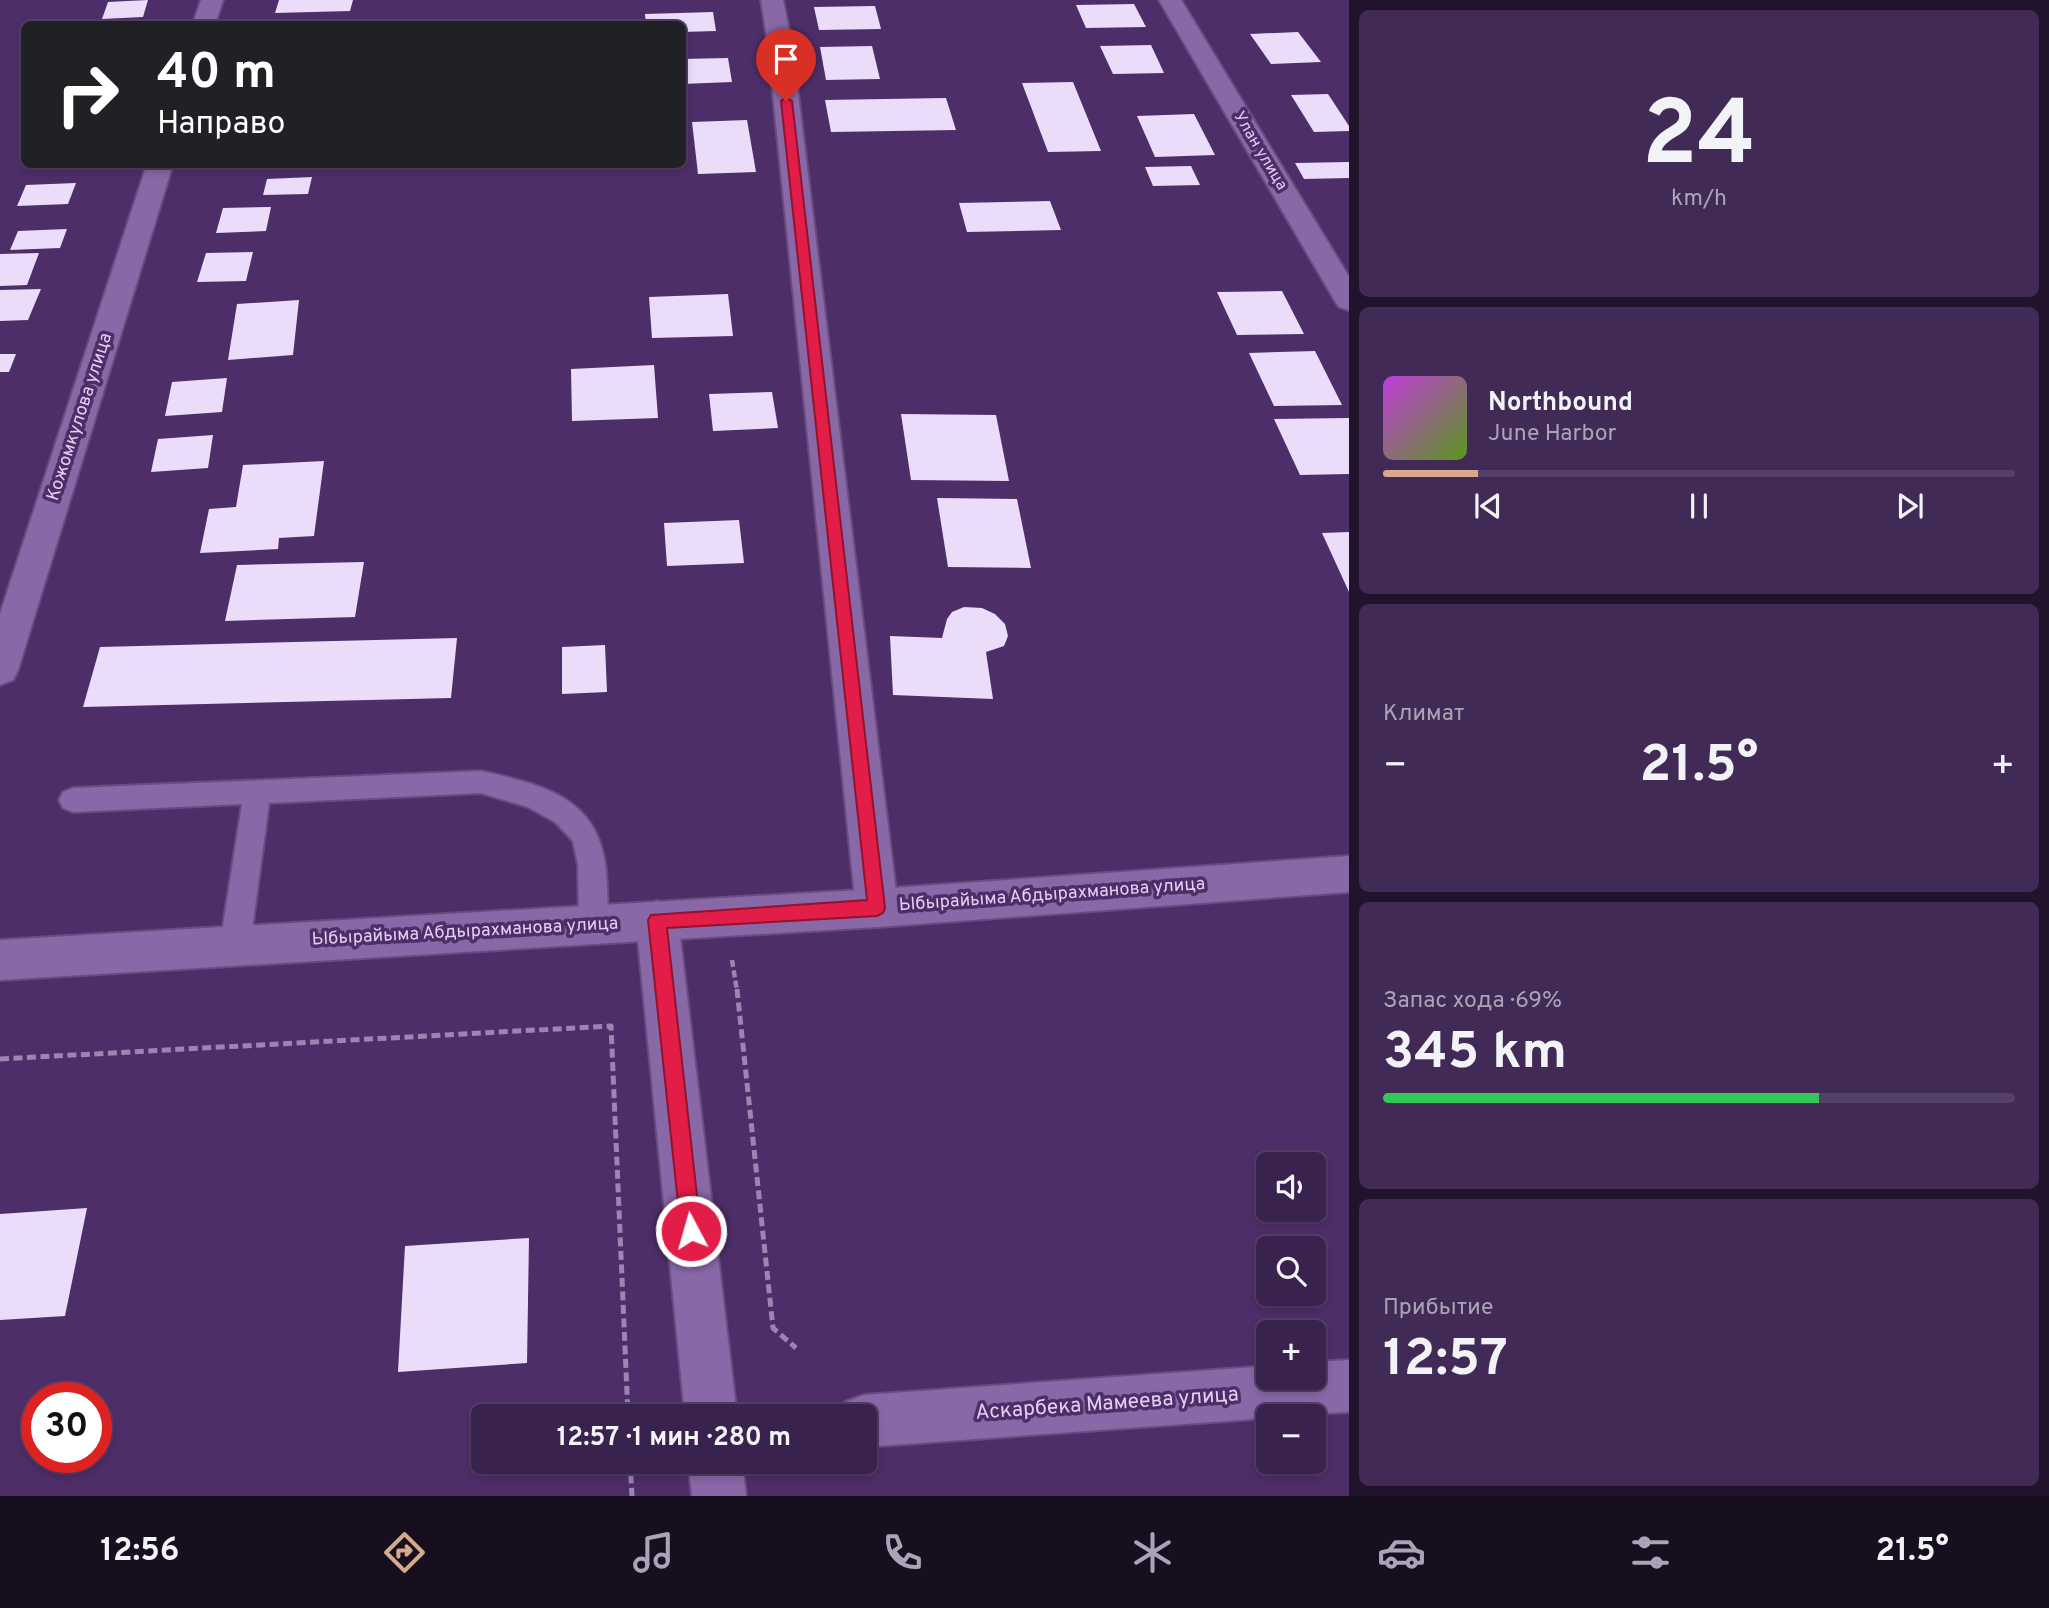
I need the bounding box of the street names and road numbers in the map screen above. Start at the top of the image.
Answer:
street label: Улан улица [1229,108,1291,194]
street label: Кожомкулова улица [42,330,118,504]
street label: Ыбырайыма Абдырахманова улица [898,873,1206,917]
street label: Ыбырайыма Абдырахманова улица [311,912,619,952]
street label: Аскарбека Мамеева улица [974,1381,1240,1427]

